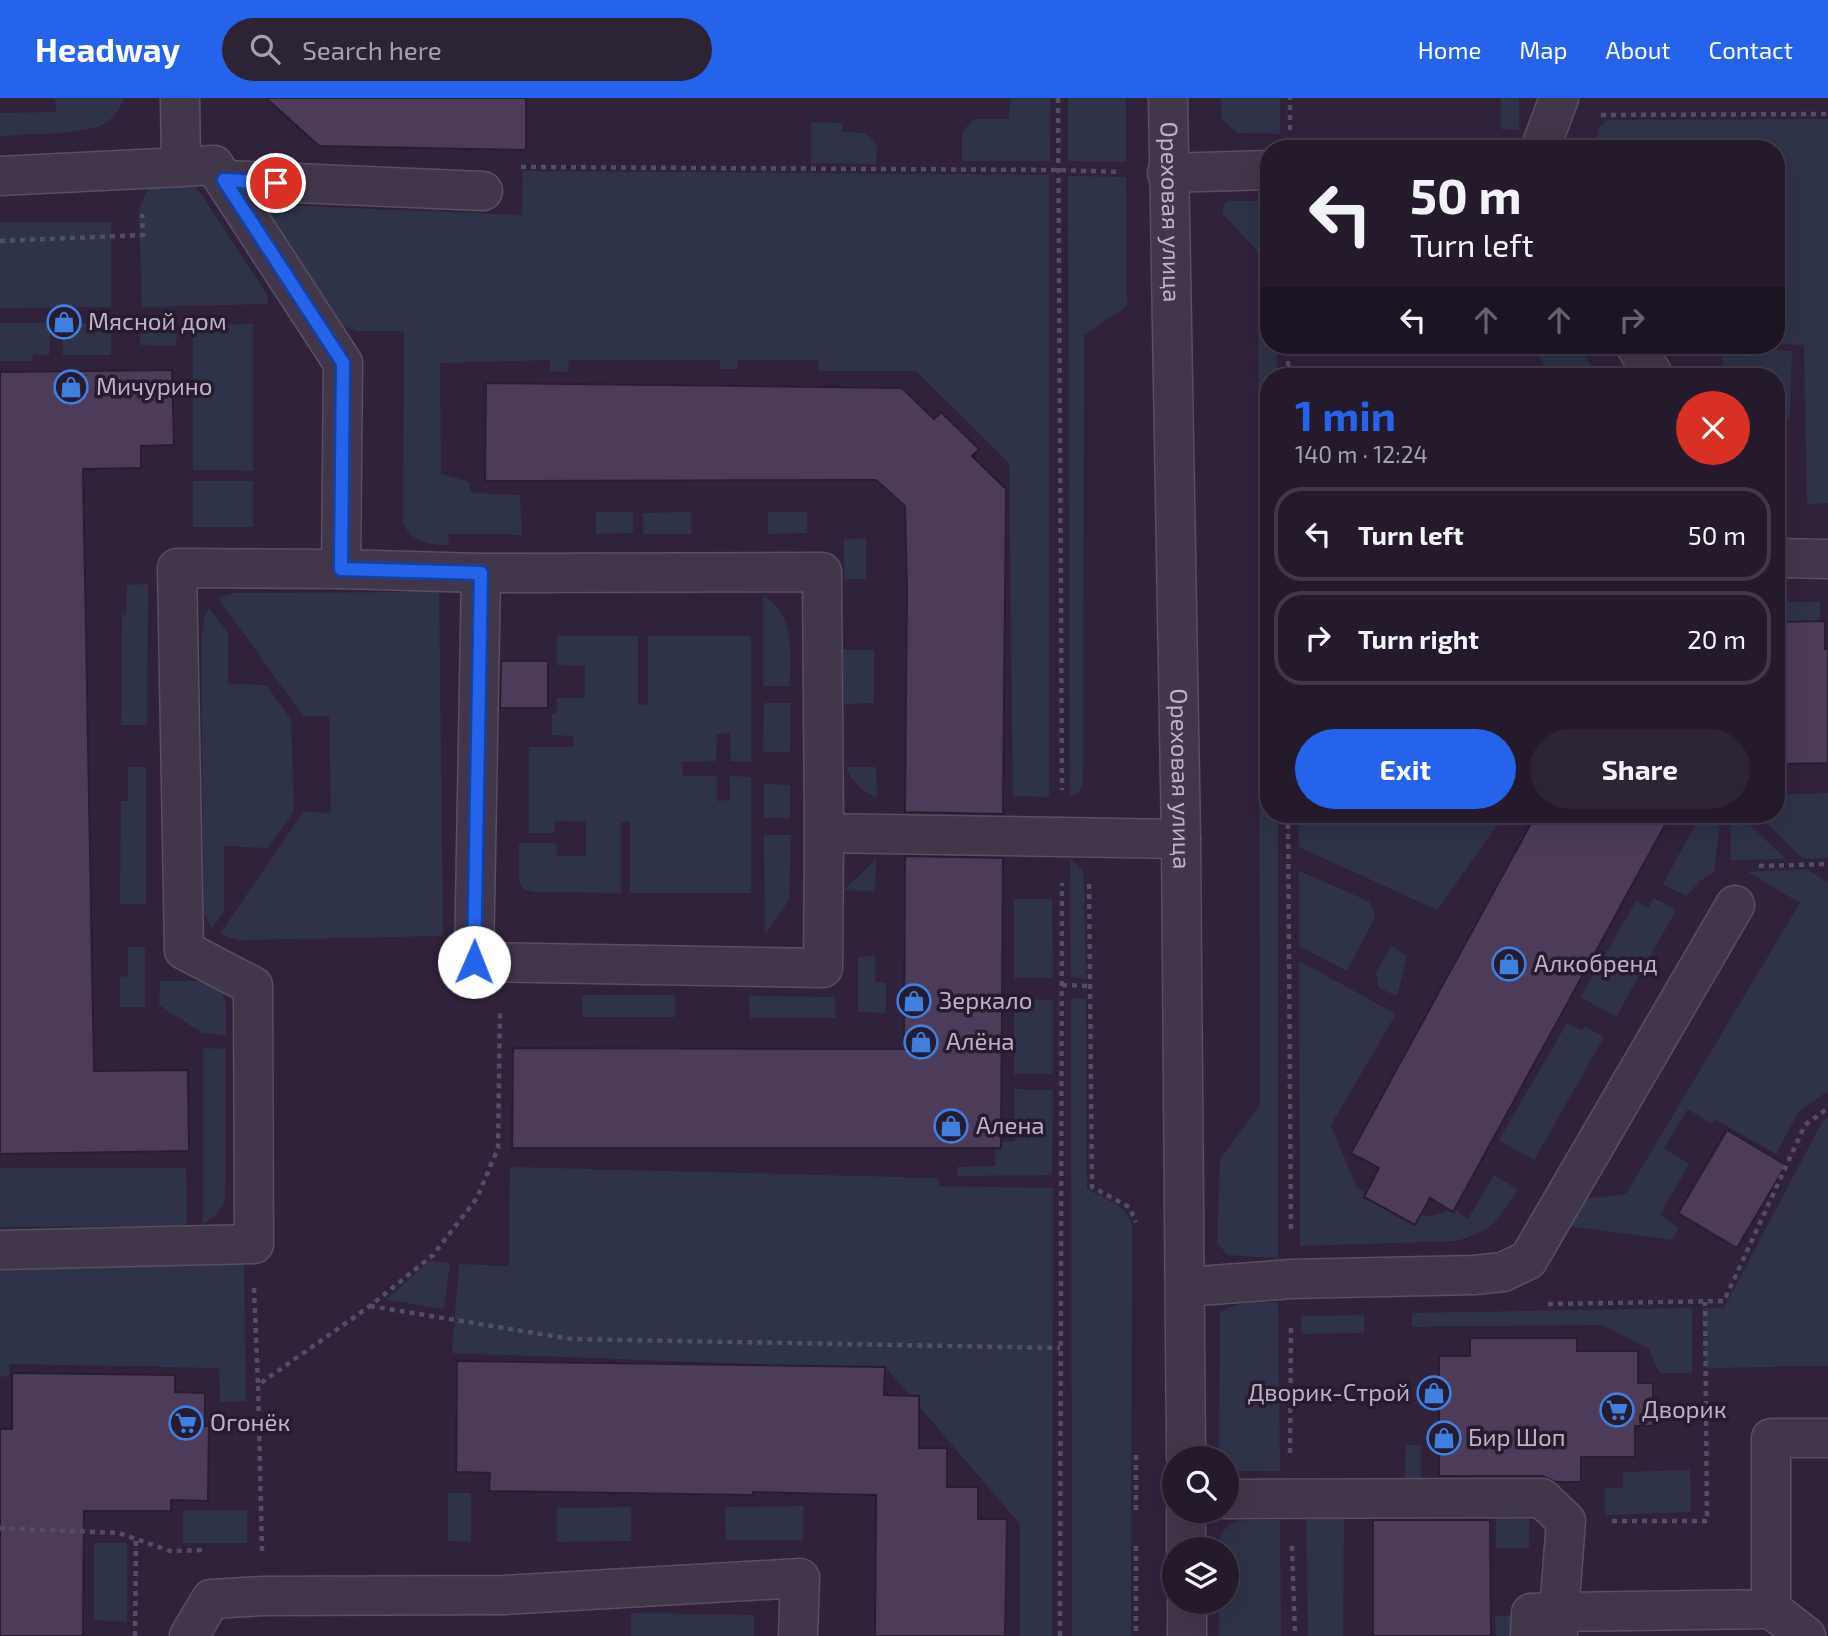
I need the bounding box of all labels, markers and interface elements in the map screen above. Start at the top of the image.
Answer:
search box [222,18,712,81]
text: Headway [35,29,180,69]
icon: search [246,30,284,68]
text: Search here [302,34,442,65]
text: Home [1418,35,1481,64]
text: Map [1519,35,1567,64]
text: About [1605,35,1671,64]
text: Contact [1709,35,1793,64]
street label: Ореховая улица [1155,121,1188,303]
pin [246,153,306,213]
icon: arrive [257,164,295,202]
text: 50 m [1410,165,1522,224]
icon: left [1295,168,1386,259]
text: Turn left [1410,225,1534,263]
icon: left [1394,301,1432,339]
icon: ahead [1467,301,1505,339]
icon: ahead [1540,301,1578,339]
icon: right [1613,301,1651,339]
shop icon: Мясной дом [45,303,83,341]
place label: Мясной дом [88,306,227,335]
shop icon: Мичурино [52,368,90,406]
place label: Мичурино [96,371,212,401]
text: 1 min [1295,389,1396,439]
button: close [1676,391,1750,465]
text: 140 m · 12:24 [1295,440,1428,468]
icon: left [1299,515,1337,553]
text: Turn left [1358,519,1464,550]
text: 50 m [1688,519,1746,550]
icon: right [1299,619,1337,657]
text: Turn right [1358,623,1479,654]
text: 20 m [1687,623,1746,654]
street label: Ореховая улица [1165,688,1197,869]
button: Exit [1295,729,1516,809]
button: Share [1530,729,1750,809]
position arrow [437,925,511,999]
shop icon: Алкобренд [1490,945,1528,983]
place label: Алкобренд [1534,948,1658,977]
shop icon: Зеркало [895,982,933,1020]
place label: Зеркало [939,985,1032,1014]
shop icon: Алёна [902,1023,940,1061]
place label: Алёна [946,1026,1015,1055]
shop icon: Алена [932,1107,970,1145]
place label: Алена [976,1110,1045,1139]
shop icon: Дворик-Строй [1415,1374,1453,1412]
place label: Дворик-Строй [1248,1377,1410,1406]
supermarket icon: Дворик [1598,1391,1636,1429]
place label: Дворик [1642,1394,1727,1423]
supermarket icon: Огонёк [167,1404,205,1442]
place label: Огонёк [210,1407,291,1436]
shop icon: Бир Шоп [1425,1419,1463,1457]
place label: Бир Шоп [1468,1422,1566,1451]
map controls [1162,1446,1239,1614]
button: search [1162,1446,1239,1523]
button: layers [1162,1537,1239,1614]

